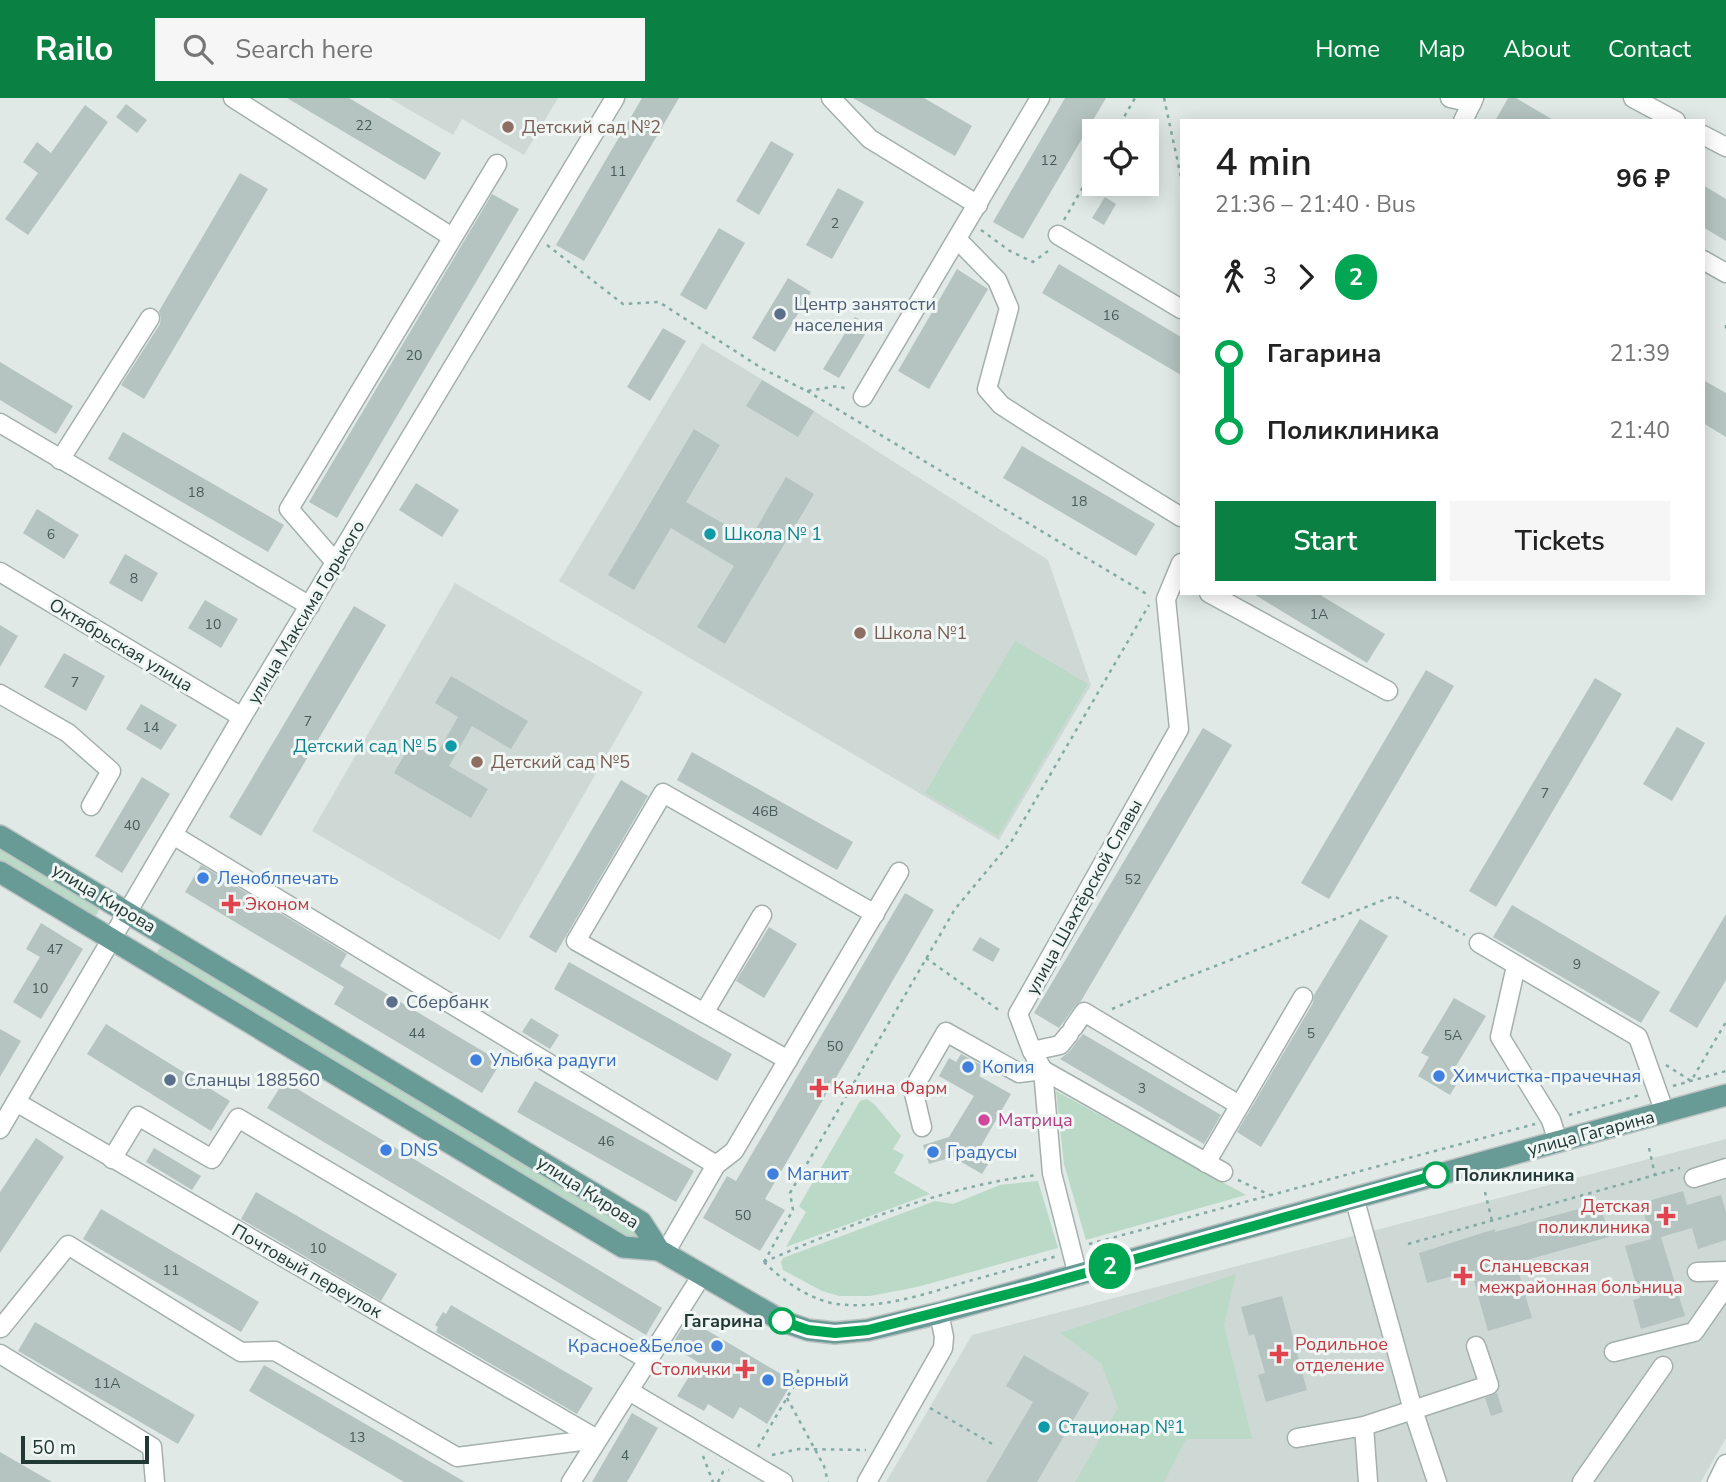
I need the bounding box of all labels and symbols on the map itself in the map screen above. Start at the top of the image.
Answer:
place label: Детский сад №2 [522,115,661,139]
house number: 22 [356,116,372,135]
marker: Детский сад №2 [500,119,516,135]
house number: 12 [1041,151,1057,170]
house number: 11 [610,162,626,181]
house number: 2 [831,214,839,233]
place label: Центр занятости населения [794,292,936,337]
marker: Центр занятости населения [772,306,788,322]
house number: 16 [1103,306,1119,325]
house number: 20 [406,346,422,365]
house number: 18 [188,483,204,502]
house number: 18 [1071,492,1087,511]
street label: улица Максима Горького [242,516,370,708]
place label: Школа № 1 [724,522,822,546]
house number: 6 [47,525,55,544]
marker: Школа № 1 [702,526,718,542]
house number: 8 [130,569,138,588]
street label: Октябрьская улица [45,593,197,697]
house number: 1А [1310,605,1328,624]
house number: 10 [205,615,221,634]
place label: Школа №1 [874,621,967,645]
marker: Школа №1 [852,625,868,641]
house number: 7 [71,673,79,692]
house number: 7 [304,712,312,731]
house number: 14 [143,718,159,737]
place label: Детский сад № 5 [293,734,437,758]
marker: Детский сад № 5 [443,738,459,754]
place label: Детский сад №5 [491,750,630,774]
marker: Детский сад №5 [469,754,485,770]
house number: 7 [1541,784,1549,803]
street label: улица Шахтёрской Славы [1020,795,1148,999]
house number: 46В [752,802,778,821]
house number: 40 [124,816,140,835]
street label: улица Кирова [48,858,160,938]
place label: Леноблпечать [217,866,339,890]
marker: Леноблпечать [195,870,211,886]
house number: 52 [1125,870,1141,889]
place label: Эконом [245,892,309,916]
marker: Эконом [223,896,239,912]
house number: 47 [47,940,63,959]
house number: 9 [1573,955,1581,974]
house number: 10 [32,979,48,998]
place label: Сбербанк [406,990,489,1014]
marker: Сбербанк [384,994,400,1010]
house number: 44 [409,1024,425,1043]
house number: 5 [1307,1024,1315,1043]
house number: 5А [1444,1026,1462,1045]
house number: 50 [827,1037,843,1056]
place label: Улыбка радуги [489,1048,616,1072]
marker: Улыбка радуги [468,1052,484,1068]
place label: Копия [982,1055,1034,1079]
marker: Копия [960,1059,976,1075]
place label: Химчистка-прачечная [1453,1064,1641,1088]
place label: Сланцы 188560 [184,1068,320,1092]
marker: Химчистка-прачечная [1431,1068,1447,1084]
marker: Сланцы 188560 [162,1072,178,1088]
place label: Калина Фарм [833,1076,947,1100]
house number: 3 [1138,1079,1146,1098]
marker: Калина Фарм [811,1080,827,1096]
street label: улица Гагарина [1525,1104,1657,1162]
place label: Матрица [998,1108,1073,1132]
marker: Матрица [976,1112,992,1128]
house number: 46 [598,1132,614,1151]
place label: DNS [400,1138,438,1162]
place label: Градусы [947,1140,1017,1164]
marker: DNS [378,1142,394,1158]
marker: Градусы [925,1144,941,1160]
street label: улица Кирова [532,1150,644,1234]
place label: Магнит [787,1162,849,1186]
marker: Поликлиника [1423,1162,1449,1188]
place label: Поликлиника [1455,1163,1575,1187]
marker: Магнит [765,1166,781,1182]
place label: Детская поликлиника [1538,1194,1650,1239]
house number: 50 [735,1206,751,1225]
marker: Детская поликлиника [1656,1206,1676,1226]
street label: Почтовый переулок [228,1218,387,1324]
house number: 10 [310,1239,326,1258]
line badge: 2 [1087,1243,1133,1289]
place label: Сланцевская межрайонная больница [1479,1254,1683,1299]
house number: 11 [163,1261,179,1280]
marker: Сланцевская межрайонная больница [1453,1266,1473,1286]
marker: Гагарина [769,1308,795,1334]
place label: Гагарина [684,1309,763,1333]
place label: Родильное отделение [1295,1332,1388,1377]
place label: Красное&Белое [568,1334,703,1358]
marker: Красное&Белое [709,1338,725,1354]
marker: Родильное отделение [1269,1344,1289,1364]
place label: Столички [650,1357,731,1381]
marker: Столички [737,1361,753,1377]
place label: Верный [782,1368,849,1392]
marker: Верный [760,1372,776,1388]
house number: 11А [93,1374,121,1393]
place label: Стационар №1 [1058,1415,1185,1439]
marker: Стационар №1 [1036,1419,1052,1435]
house number: 13 [349,1428,365,1447]
scale bar [21,1433,149,1465]
house number: 4 [621,1446,629,1465]

